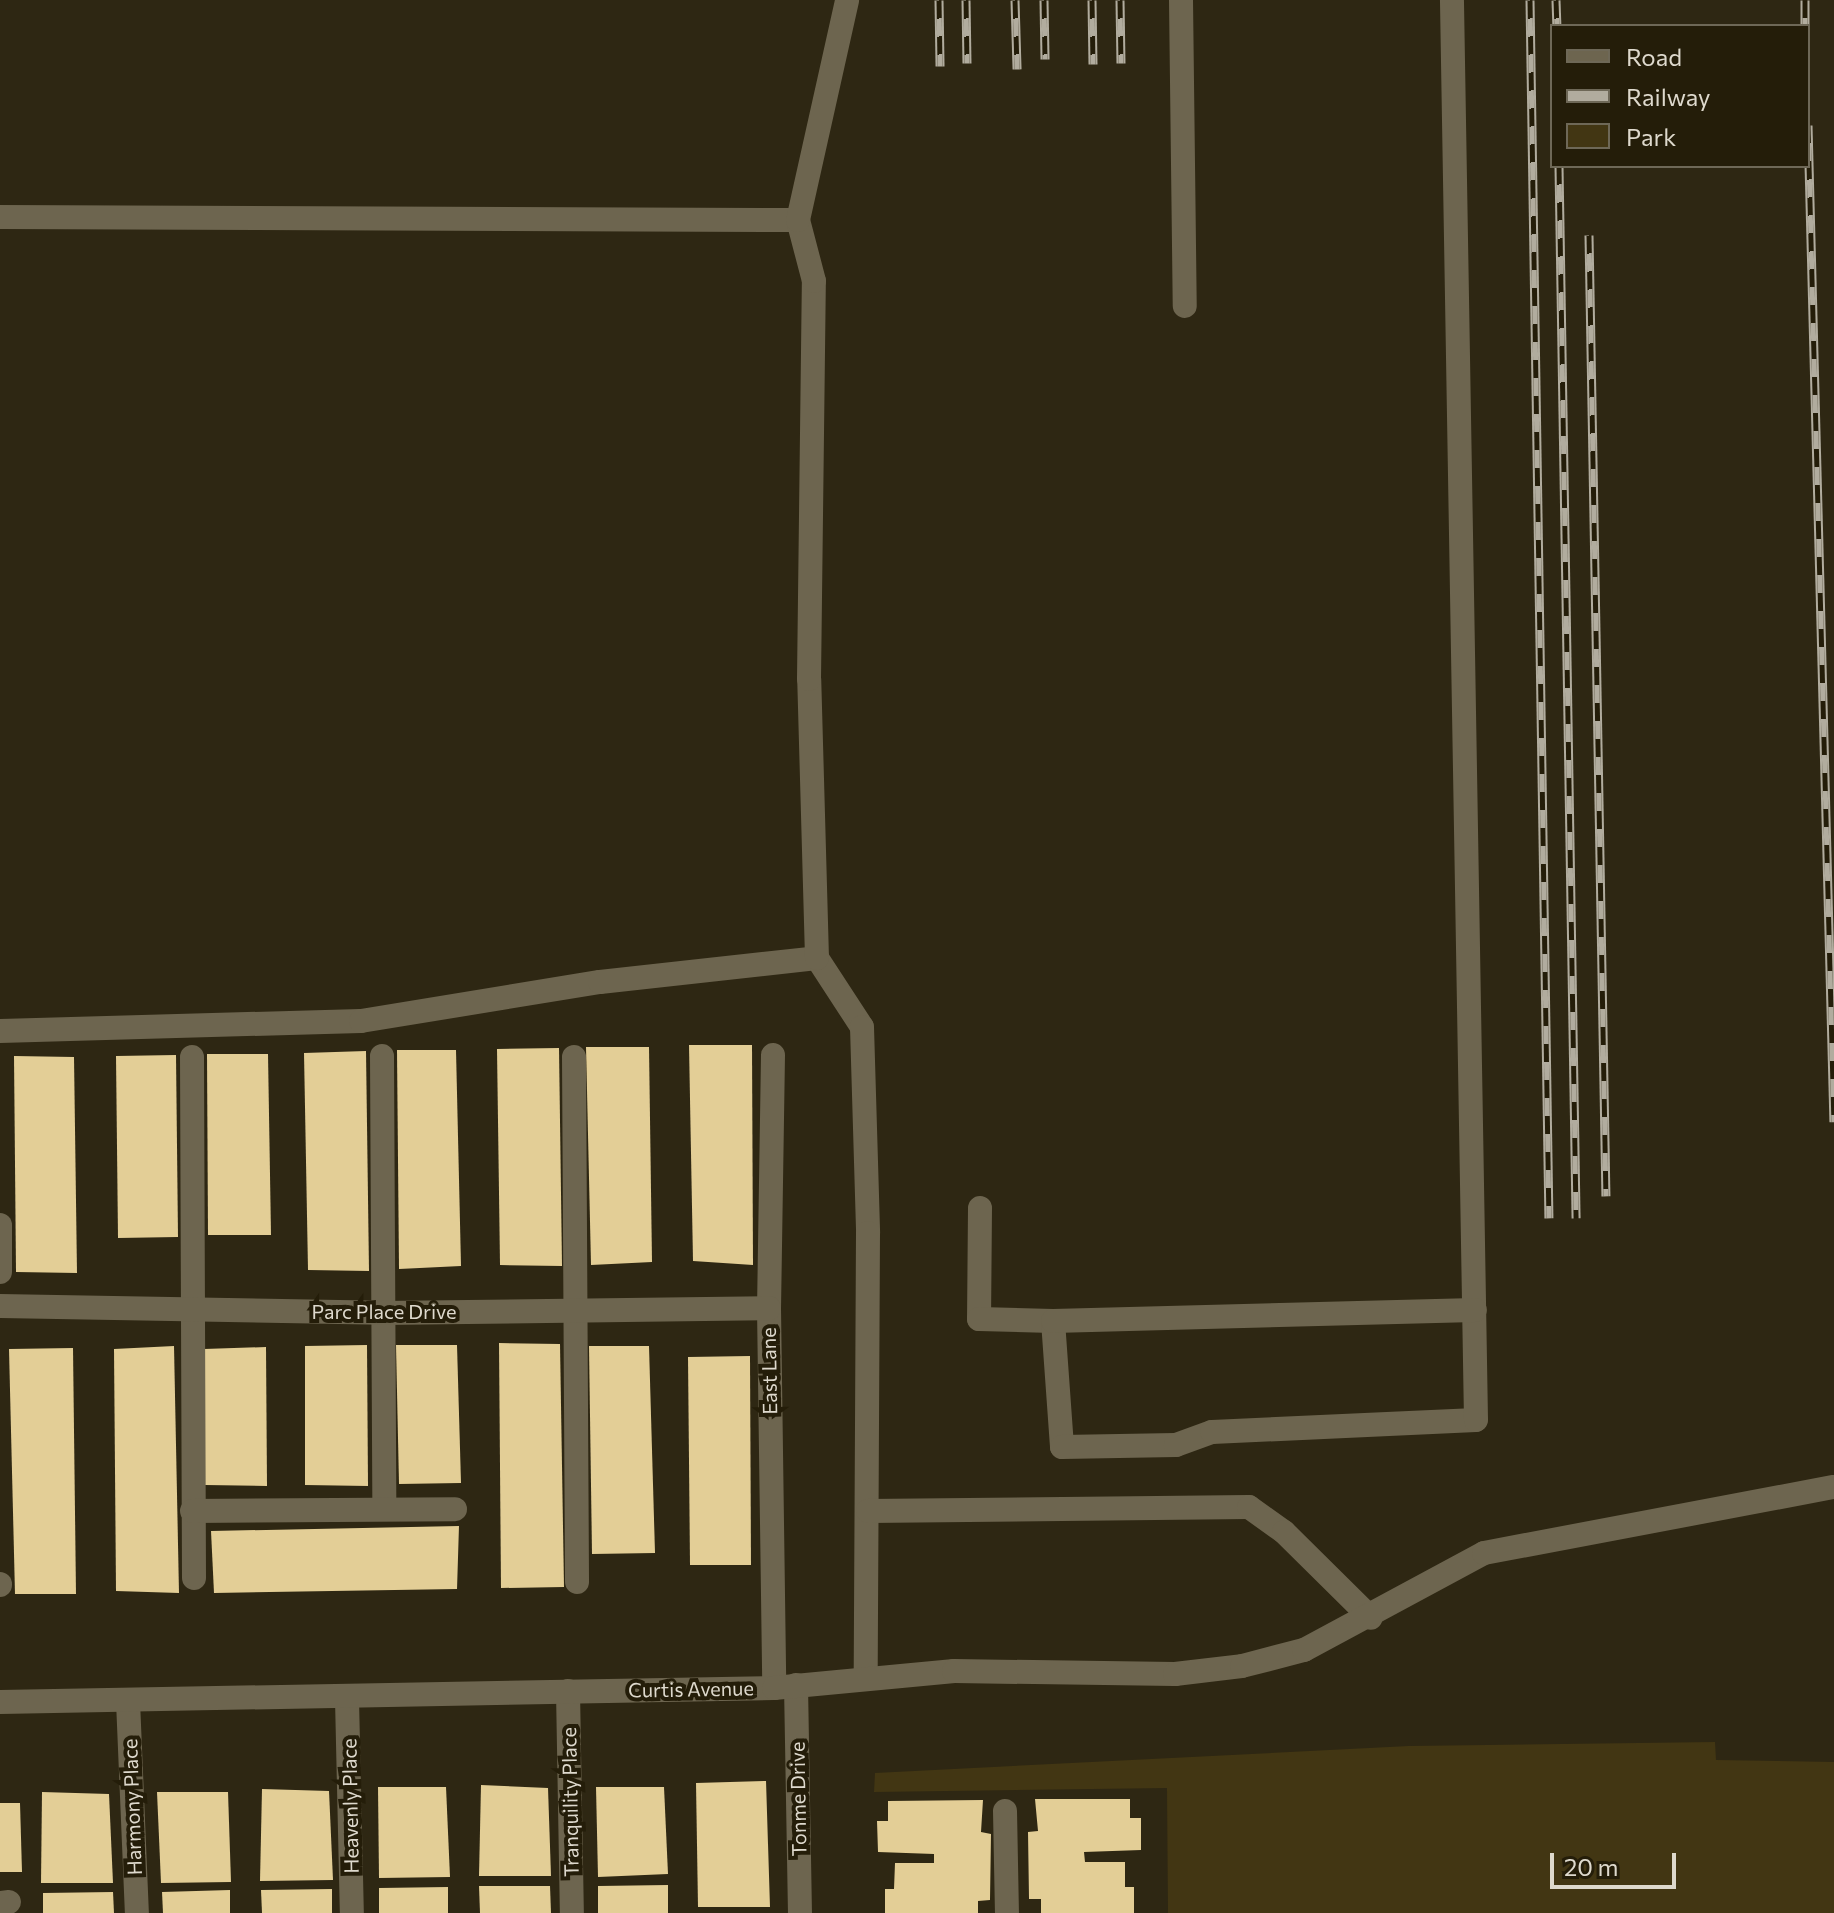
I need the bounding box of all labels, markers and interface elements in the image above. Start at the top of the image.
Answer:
legend [1550,24,1810,168]
text: Road [1626,42,1682,71]
text: Railway [1626,82,1711,111]
text: Park [1626,122,1676,151]
street label: Parc Place Drive [311,1299,457,1323]
street label: East Lane [756,1327,782,1415]
street label: Curtis Avenue [628,1676,754,1702]
street label: Tranquility Place [557,1727,583,1877]
street label: Harmony Place [118,1738,146,1876]
street label: Heavenly Place [337,1738,363,1874]
street label: Tonme Drive [785,1741,811,1857]
scale bar [1554,1837,1680,1887]
text: 20 m [1564,1852,1618,1881]

